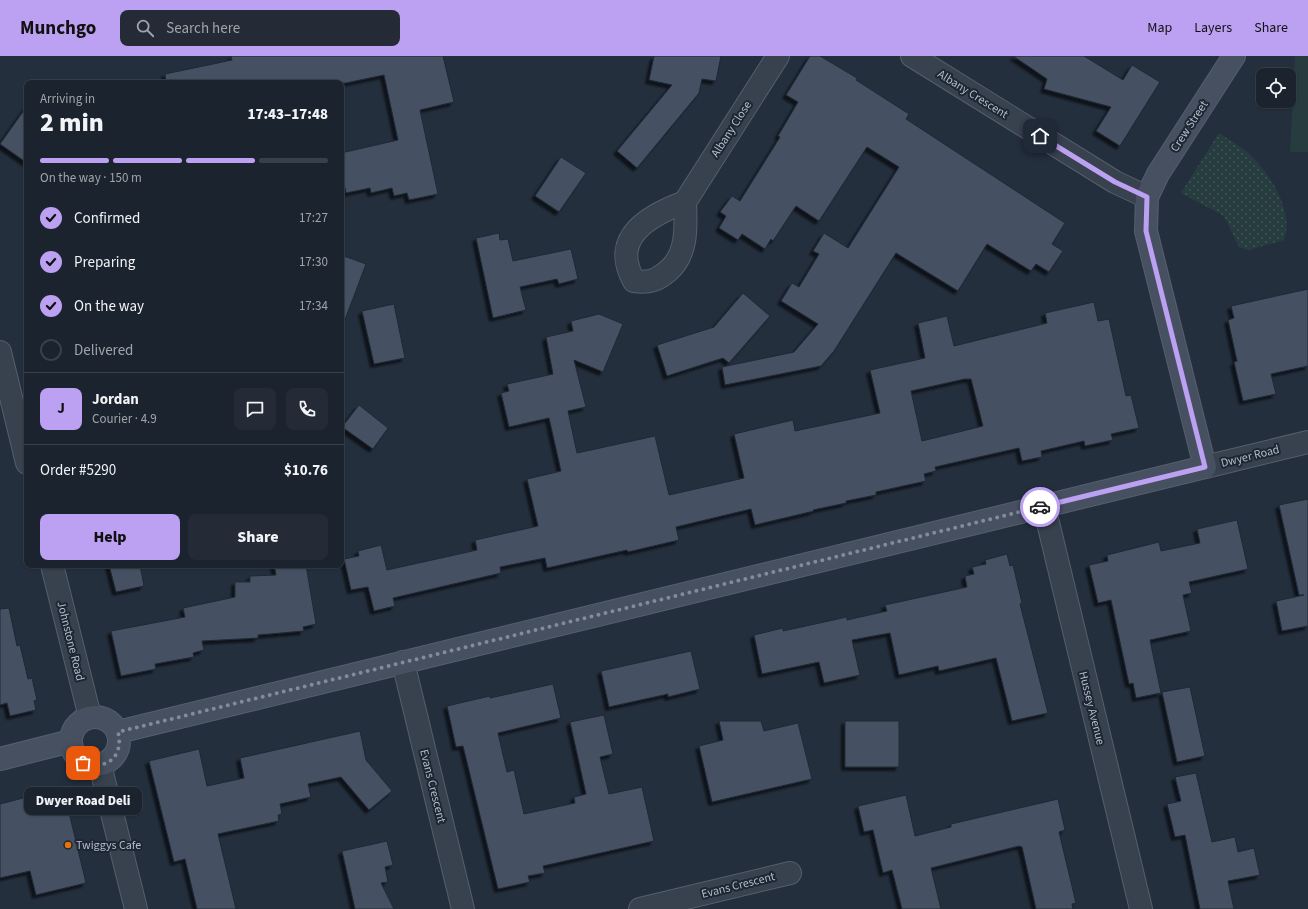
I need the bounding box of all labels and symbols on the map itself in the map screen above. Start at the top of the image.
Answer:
street label: Albany Crescent [934,66,1011,123]
street label: Crew Street [1166,97,1212,155]
street label: Albany Close [707,98,756,161]
pin [1023,119,1057,153]
street label: Dwyer Road [1219,441,1281,472]
courier [1020,487,1060,527]
street label: Johnstone Road [52,600,89,683]
street label: Hussey Avenue [1074,669,1109,747]
pin [66,746,100,780]
street label: Evans Crescent [415,748,450,825]
callout: Dwyer Road Deli [24,787,142,815]
place label: Twiggys Cafe [76,837,141,854]
marker: Twiggys Cafe [63,840,73,850]
street label: Evans Crescent [700,868,777,903]

